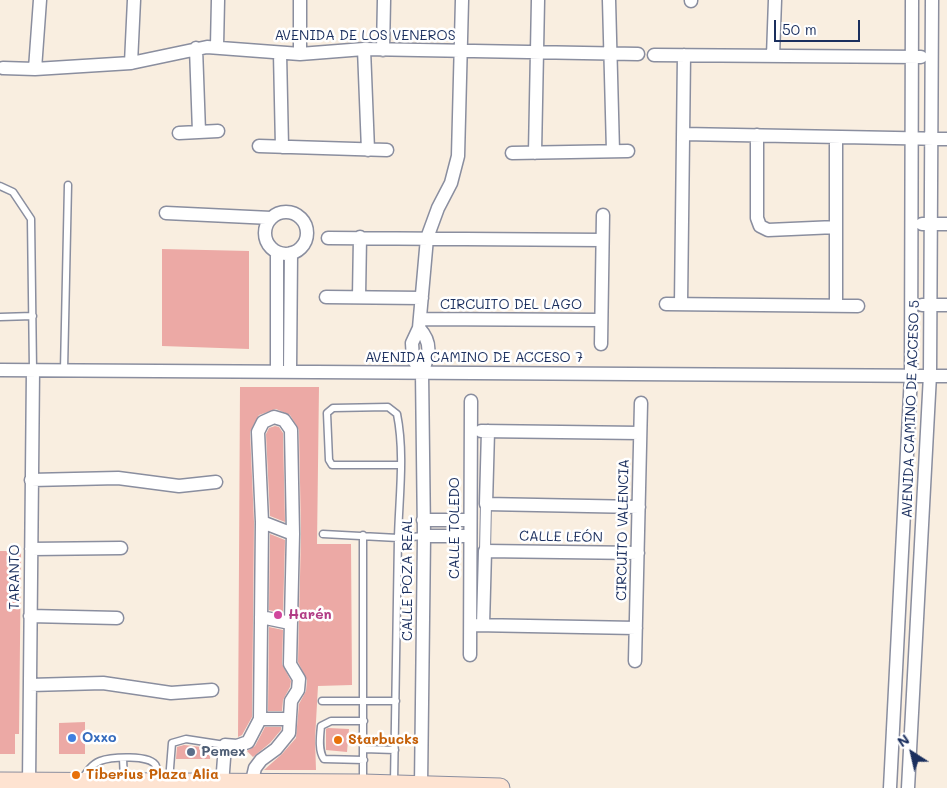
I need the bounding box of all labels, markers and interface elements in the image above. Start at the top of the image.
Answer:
scale bar [777,10,863,42]
text: 50 m [782,19,817,39]
street label: AVENIDA DE LOS VENEROS [274,28,456,44]
street label: CIRCUITO DEL LAGO [440,297,582,313]
street label: AVENIDA CAMINO DE ACCESO 5 [899,300,923,518]
street label: AVENIDA CAMINO DE ACCESO 7 [365,350,583,366]
street label: CIRCUITO VALENCIA [613,459,633,601]
street label: CALLE TOLEDO [447,477,463,579]
street label: CALLE POZA REAL [400,517,416,641]
street label: CALLE LEÓN [519,528,603,546]
street label: TARANTO [7,544,23,610]
place label: Harén [288,607,332,623]
marker: Harén [272,609,284,621]
north arrow [887,728,937,778]
text: N [893,729,913,751]
place label: Oxxo [82,730,117,746]
marker: Oxxo [66,732,78,744]
place label: Starbucks [348,732,419,748]
marker: Starbucks [332,734,344,746]
place label: Pemex [201,744,246,760]
marker: Pemex [185,746,197,758]
place label: Tiberius Plaza Alia [86,767,219,783]
marker: Tiberius Plaza Alia [70,769,82,781]

